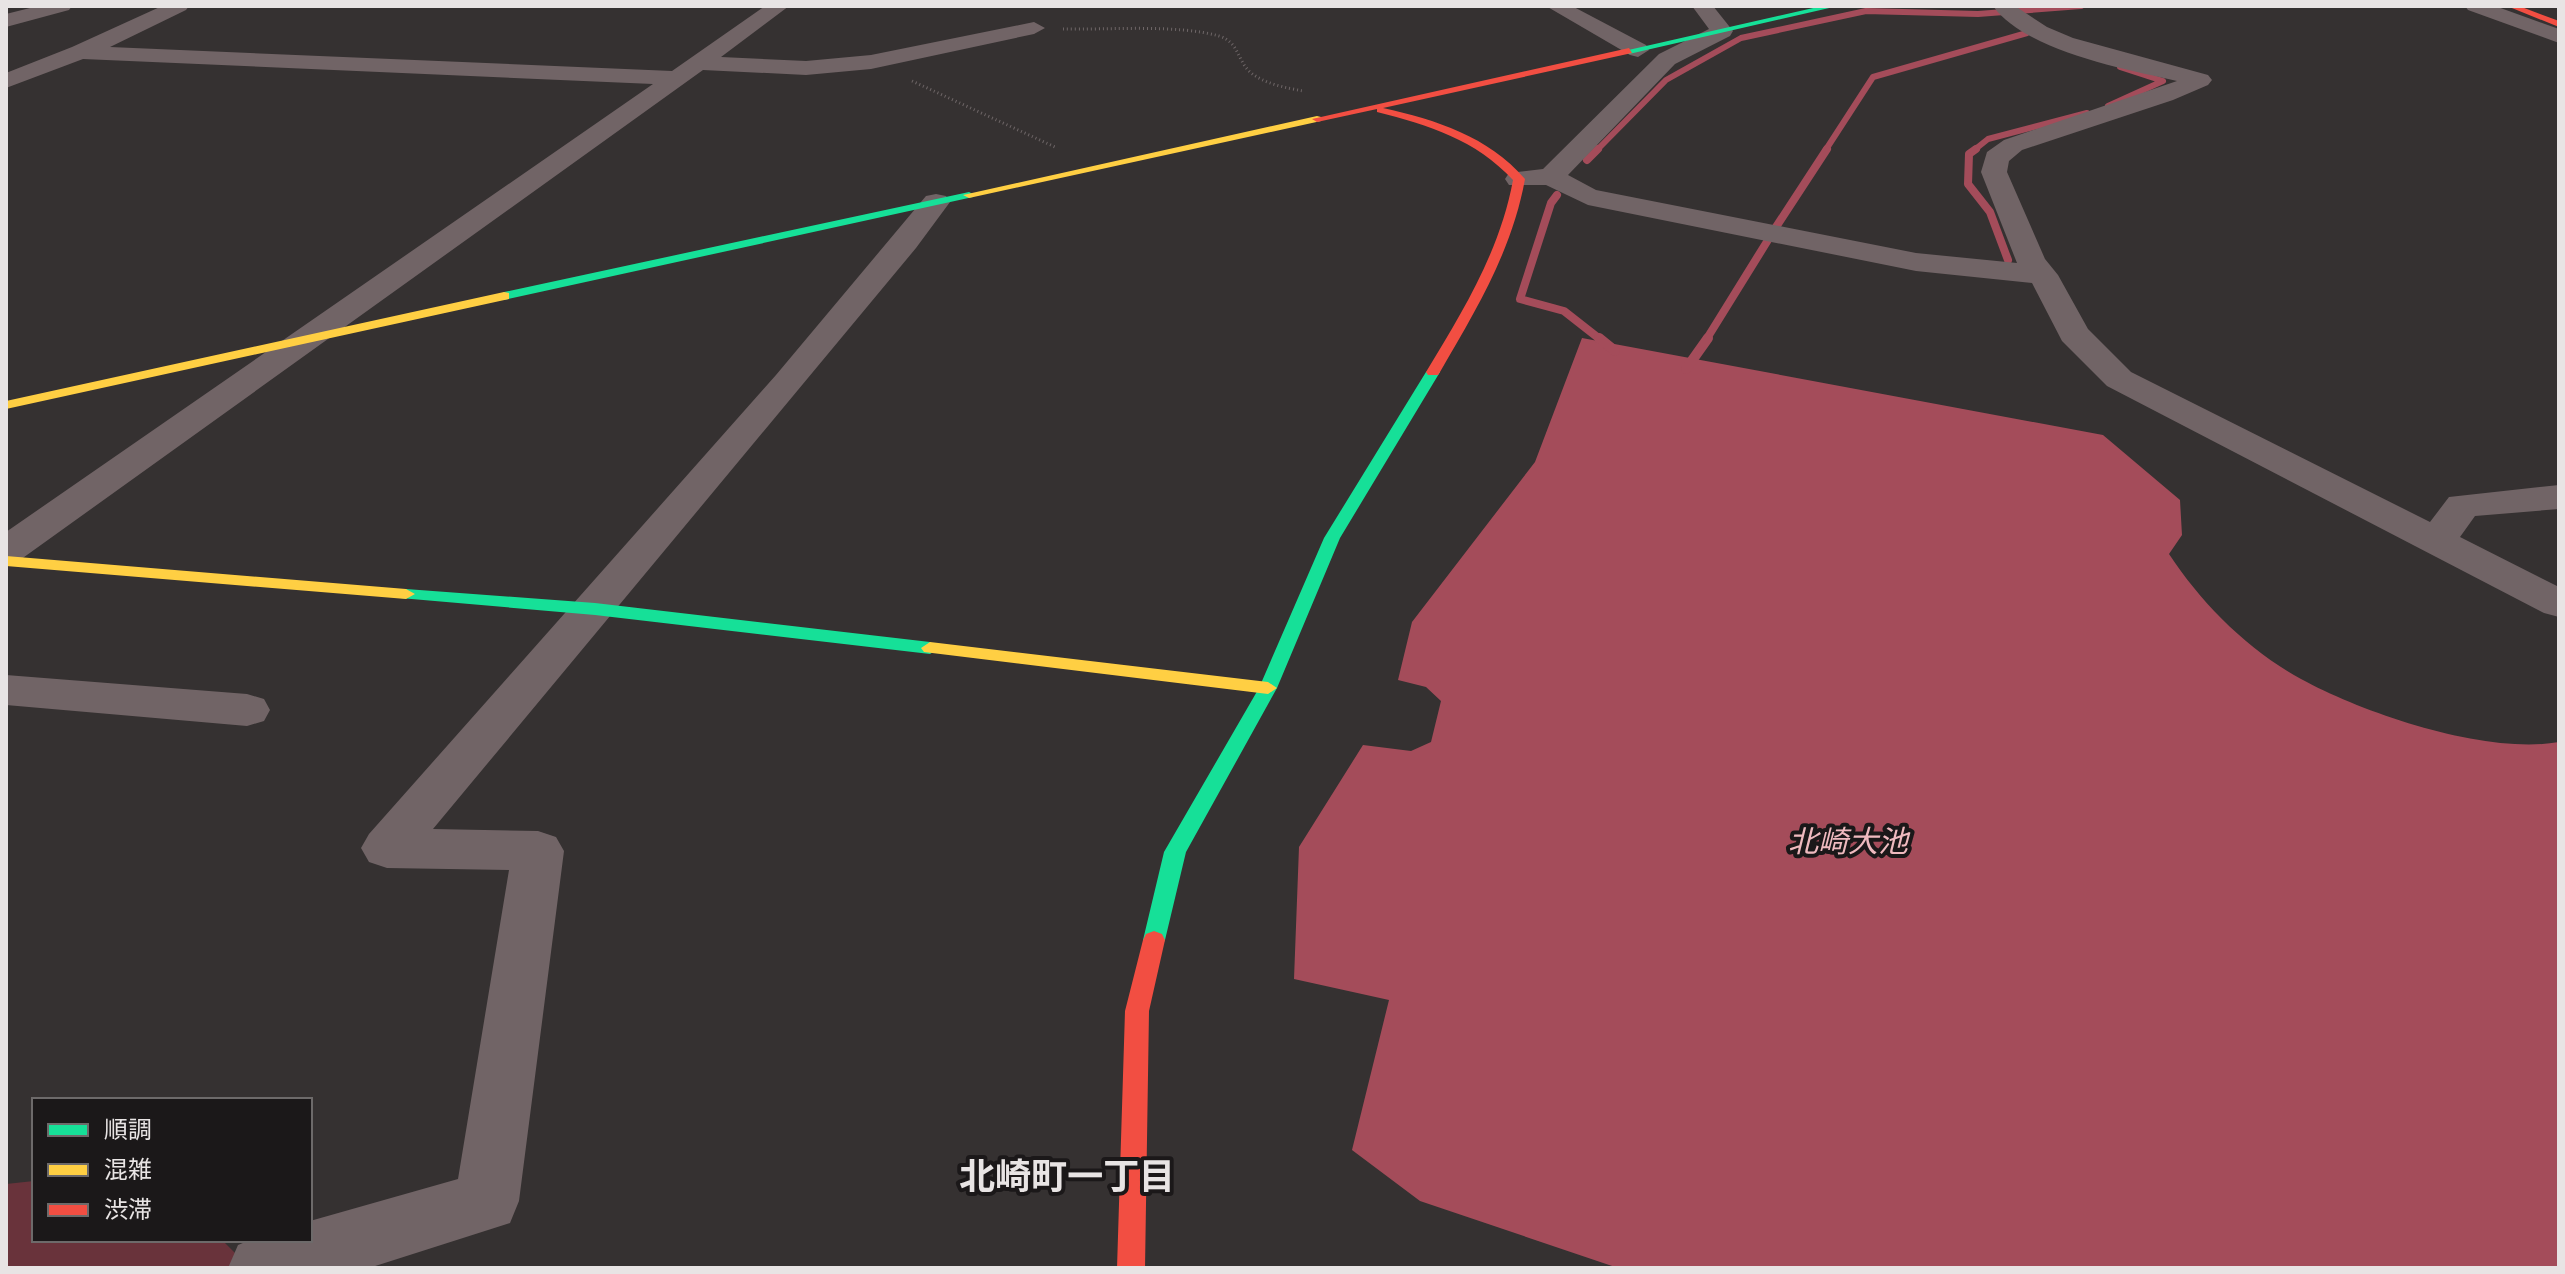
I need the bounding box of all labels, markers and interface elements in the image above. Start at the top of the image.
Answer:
water label: 北崎大池 [1788,824,1911,859]
legend [32,1098,312,1242]
text: 順調 [104,1116,152,1144]
text: 混雑 [104,1156,152,1184]
district label: 北崎町一丁目 [959,1156,1175,1198]
text: 渋滞 [104,1196,152,1224]

